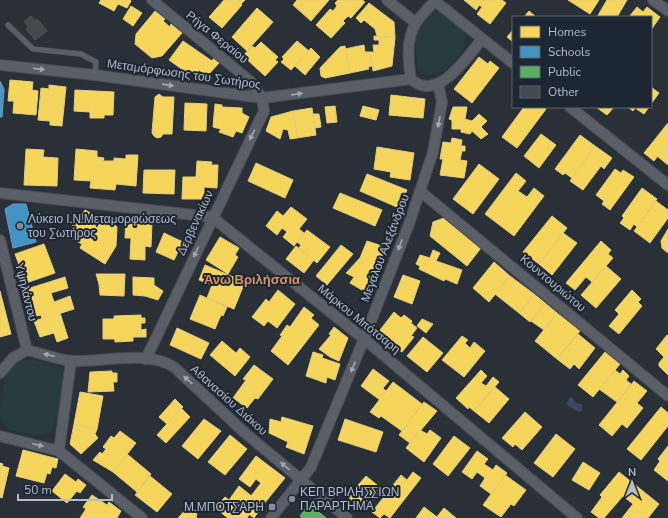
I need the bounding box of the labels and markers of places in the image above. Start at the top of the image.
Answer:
place label: Λύκειο Ι.Ν.Μεταμορφώσεως του Σωτήρος [28,211,176,241]
marker: Λύκειο Ι.Ν.Μεταμορφώσεως του Σωτήρος [15,221,25,231]
place label: ΚΕΠ ΒΡΙΛΗΣΣΙΩΝ ΠΑΡΑΡΤΗΜΑ [300,484,400,514]
marker: ΚΕΠ ΒΡΙΛΗΣΣΙΩΝ ΠΑΡΑΡΤΗΜΑ [287,494,297,504]
place label: Μ.ΜΠΟΤΣΑΡΗ [184,499,264,515]
marker: Μ.ΜΠΟΤΣΑΡΗ [267,502,277,512]

